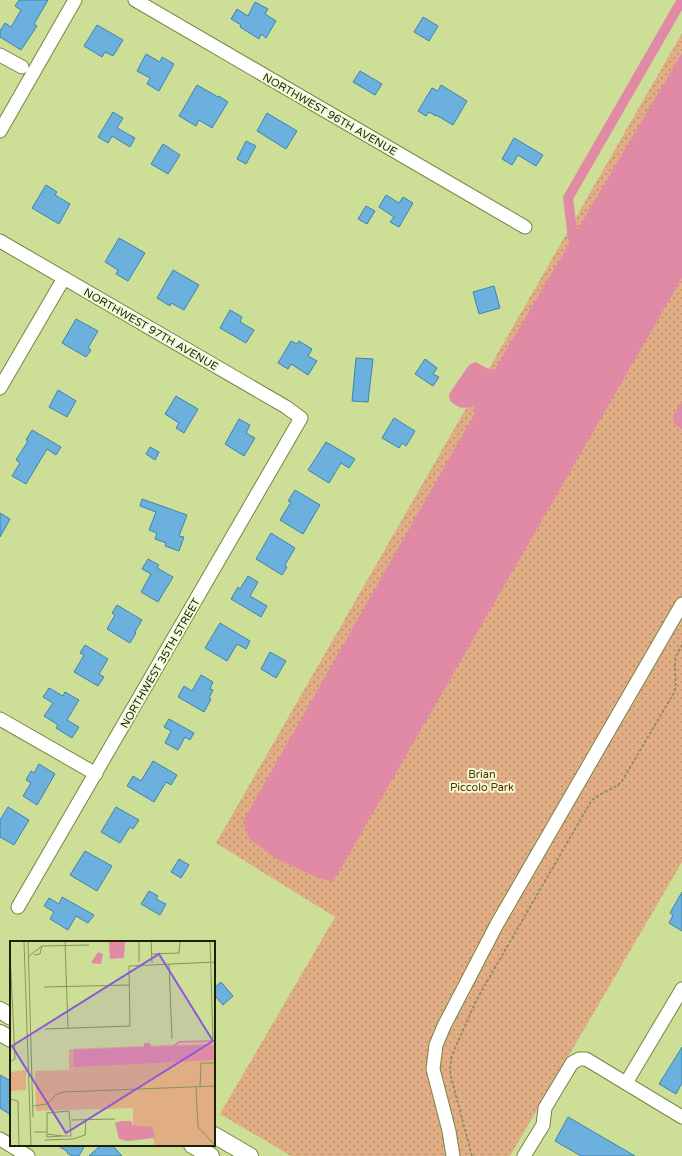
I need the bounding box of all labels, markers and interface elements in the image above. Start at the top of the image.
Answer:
street label: NORTHWEST 96TH AVENUE [260,71,399,158]
street label: NORTHWEST 97TH AVENUE [81,286,220,373]
street label: NORTHWEST 35TH STREET [118,596,203,731]
park label: Brian Piccolo Park [450,768,514,794]
inset map [10,941,215,1146]

